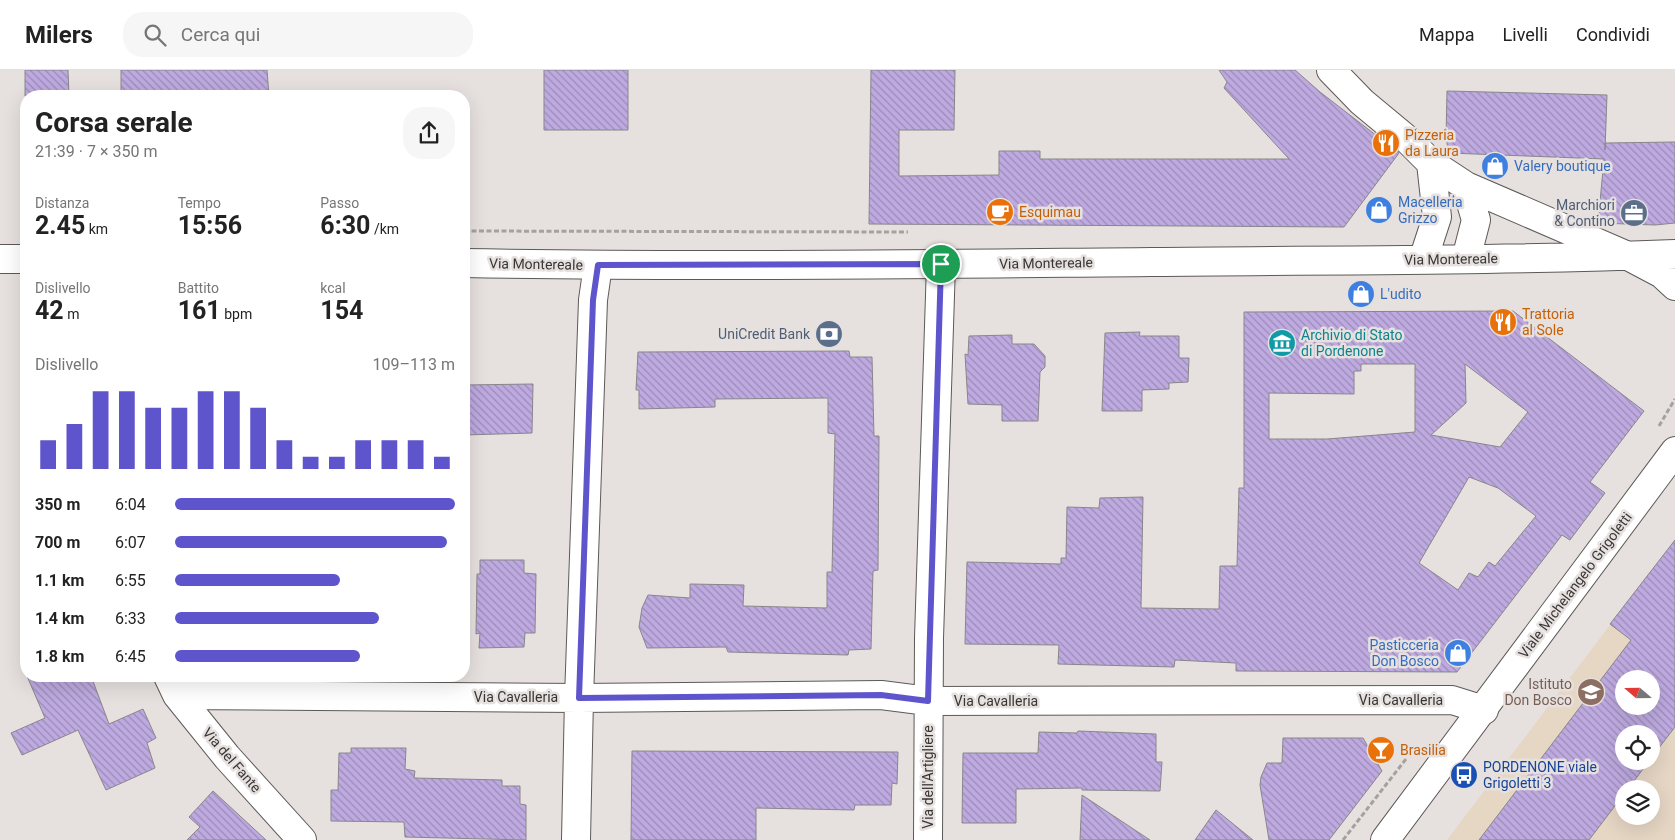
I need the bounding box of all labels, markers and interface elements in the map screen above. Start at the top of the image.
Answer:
search box [123,12,473,57]
text: Milers [25,21,93,49]
icon: search [141,21,169,49]
text: Cerca qui [181,23,260,46]
text: Mappa [1419,24,1475,45]
text: Livelli [1503,24,1548,45]
text: Condividi [1576,24,1650,45]
text: Corsa serale [35,106,193,139]
button: share [403,107,455,159]
place label: Pizzeria da Laura [1405,127,1459,159]
restaurant icon: Pizzeria da Laura [1371,128,1401,158]
text: 21:39 · 7 × 350 m [35,142,157,161]
shop icon: Valery boutique [1480,151,1510,181]
place label: Valery boutique [1514,158,1611,174]
place label: Macelleria Grizzo [1398,194,1463,226]
text: Distanza [35,195,89,211]
text: Tempo [178,195,221,211]
text: Passo [320,195,359,211]
shop icon: Macelleria Grizzo [1364,195,1394,225]
cafe icon: Esquimau [985,197,1015,227]
place label: Marchiori & Contino [1554,197,1615,229]
office icon: Marchiori & Contino [1619,198,1649,228]
place label: Esquimau [1019,204,1081,220]
text: 2.45 [35,211,85,240]
text: 15:56 [178,211,242,240]
text: 6:30 [320,211,370,240]
text: km [85,221,108,237]
text: /km [370,221,399,237]
pin [920,243,962,285]
icon: arrive [927,250,955,278]
street label: Via Montereale [1404,250,1498,268]
street label: Via Montereale [999,254,1093,272]
street label: Via Montereale [489,255,583,273]
shop icon: L'udito [1346,279,1376,309]
text: Dislivello [35,280,91,296]
text: Battito [178,280,219,296]
text: kcal [320,280,346,296]
place label: L'udito [1380,286,1421,302]
text: 42 [35,296,64,325]
text: 161 [178,296,221,325]
text: 154 [320,296,363,325]
text: m [64,306,79,322]
text: bpm [221,306,252,322]
place label: Trattoria al Sole [1522,306,1575,338]
restaurant icon: Trattoria al Sole [1488,307,1518,337]
bank icon: UniCredit Bank [814,319,844,349]
place label: UniCredit Bank [718,326,811,342]
place label: Archivio di Stato di Pordenone [1301,327,1403,359]
museum icon: Archivio di Stato di Pordenone [1267,328,1297,358]
text: Dislivello [35,355,98,374]
text: 109–113 m [373,355,455,374]
text: 350 m [35,495,80,514]
text: 6:04 [115,495,146,514]
street label: Viale Michelangelo Grigoletti [1515,509,1635,661]
text: 700 m [35,533,80,552]
text: 6:07 [115,533,146,552]
text: 1.1 km [35,571,84,590]
text: 6:55 [115,571,146,590]
text: 1.4 km [35,609,84,628]
text: 6:33 [115,609,146,628]
place label: Pasticceria Don Bosco [1370,637,1439,669]
shop icon: Pasticceria Don Bosco [1443,638,1473,668]
text: 1.8 km [35,647,84,666]
text: 6:45 [115,647,146,666]
north arrow [1615,670,1660,715]
map controls [1615,670,1660,825]
place label: Istituto Don Bosco [1504,676,1572,708]
school or university icon: Istituto Don Bosco [1576,677,1606,707]
street label: Via Cavalleria [474,689,558,705]
street label: Via Cavalleria [1359,692,1443,708]
street label: Via Cavalleria [954,693,1038,709]
street label: Via del Fante [200,724,264,796]
street label: Via dell'Artigliere [920,725,936,829]
button: locate [1615,725,1660,770]
bar icon: Brasilia [1366,735,1396,765]
place label: Brasilia [1400,742,1446,758]
place label: PORDENONE viale Grigoletti 3 [1483,759,1597,791]
bus stop icon: PORDENONE viale Grigoletti 3 [1449,760,1479,790]
button: layers [1615,780,1660,825]

